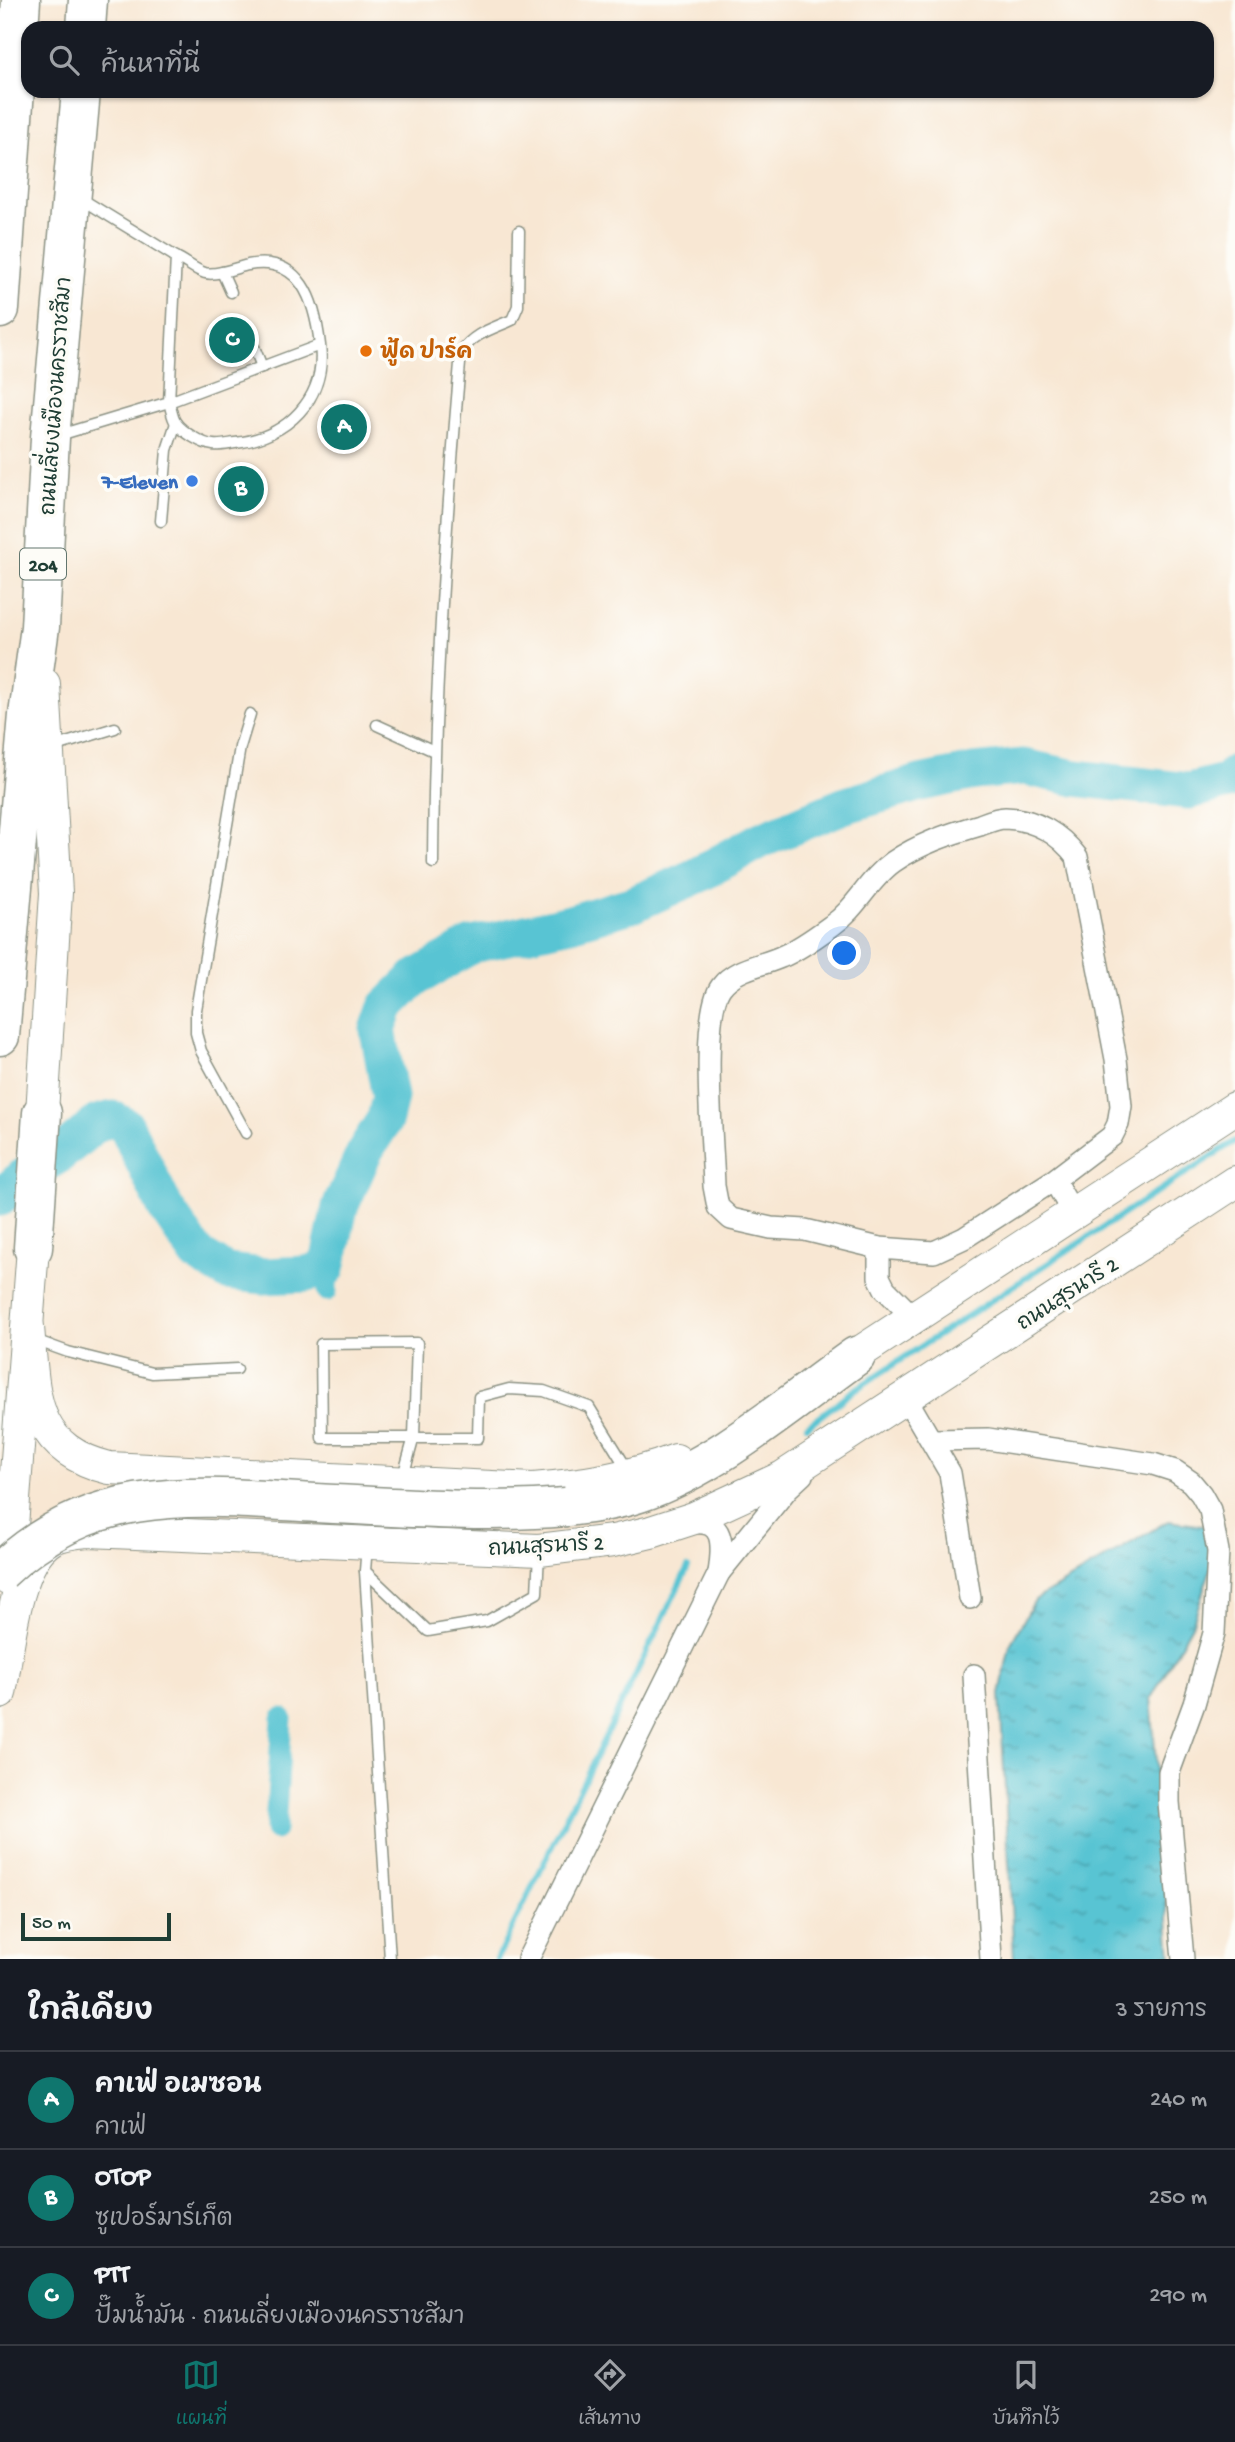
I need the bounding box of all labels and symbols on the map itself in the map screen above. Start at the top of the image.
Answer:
street label: ถนนเลี่ยงเมืองนครราชสีมา [29,276,79,516]
pin: C [209,314,255,366]
place label: ฟู้ด ปาร์ค [380,336,472,367]
marker: ฟู้ด ปาร์ค [358,343,374,359]
pin: A [321,401,367,453]
pin: B [218,463,264,515]
place label: 7-Eleven [101,472,179,497]
marker: 7-Eleven [184,473,200,489]
road number: 204 [20,548,66,580]
your location [827,936,861,970]
street label: ถนนสุรนารี 2 [1012,1251,1124,1338]
street label: ถนนสุรนารี 2 [488,1530,605,1564]
scale bar [21,1910,172,1942]

